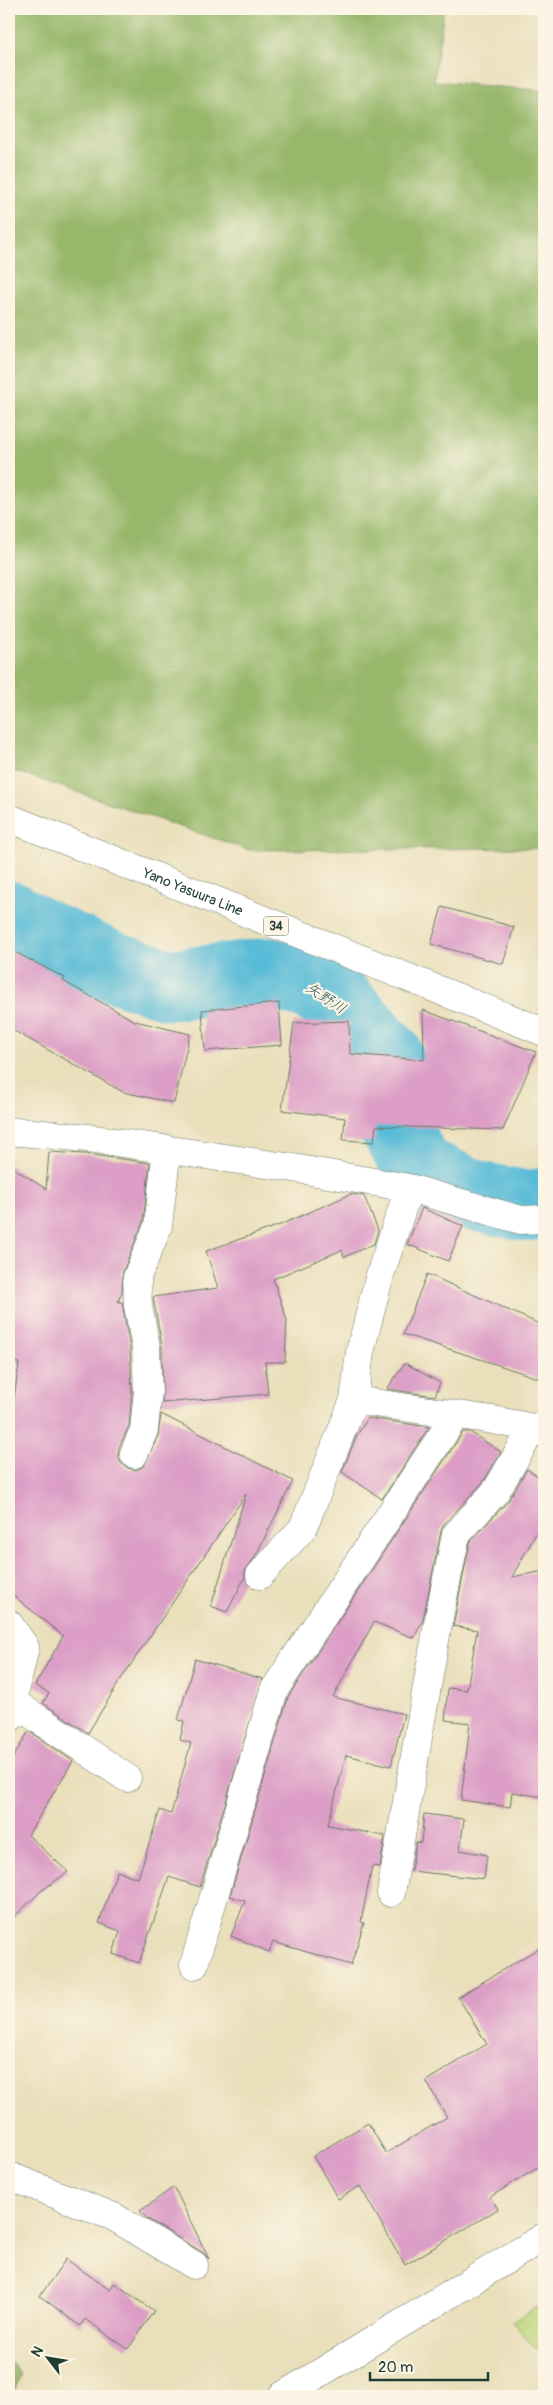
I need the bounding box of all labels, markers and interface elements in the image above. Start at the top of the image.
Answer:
street label: Yano Yasuura Line [139,864,245,920]
road number: 34 [264,916,288,936]
water label: 矢野川 [302,978,350,1019]
north arrow [22,2332,72,2382]
text: N [28,2343,47,2360]
scale bar [370,2350,488,2382]
text: 20 m [378,2358,413,2377]

